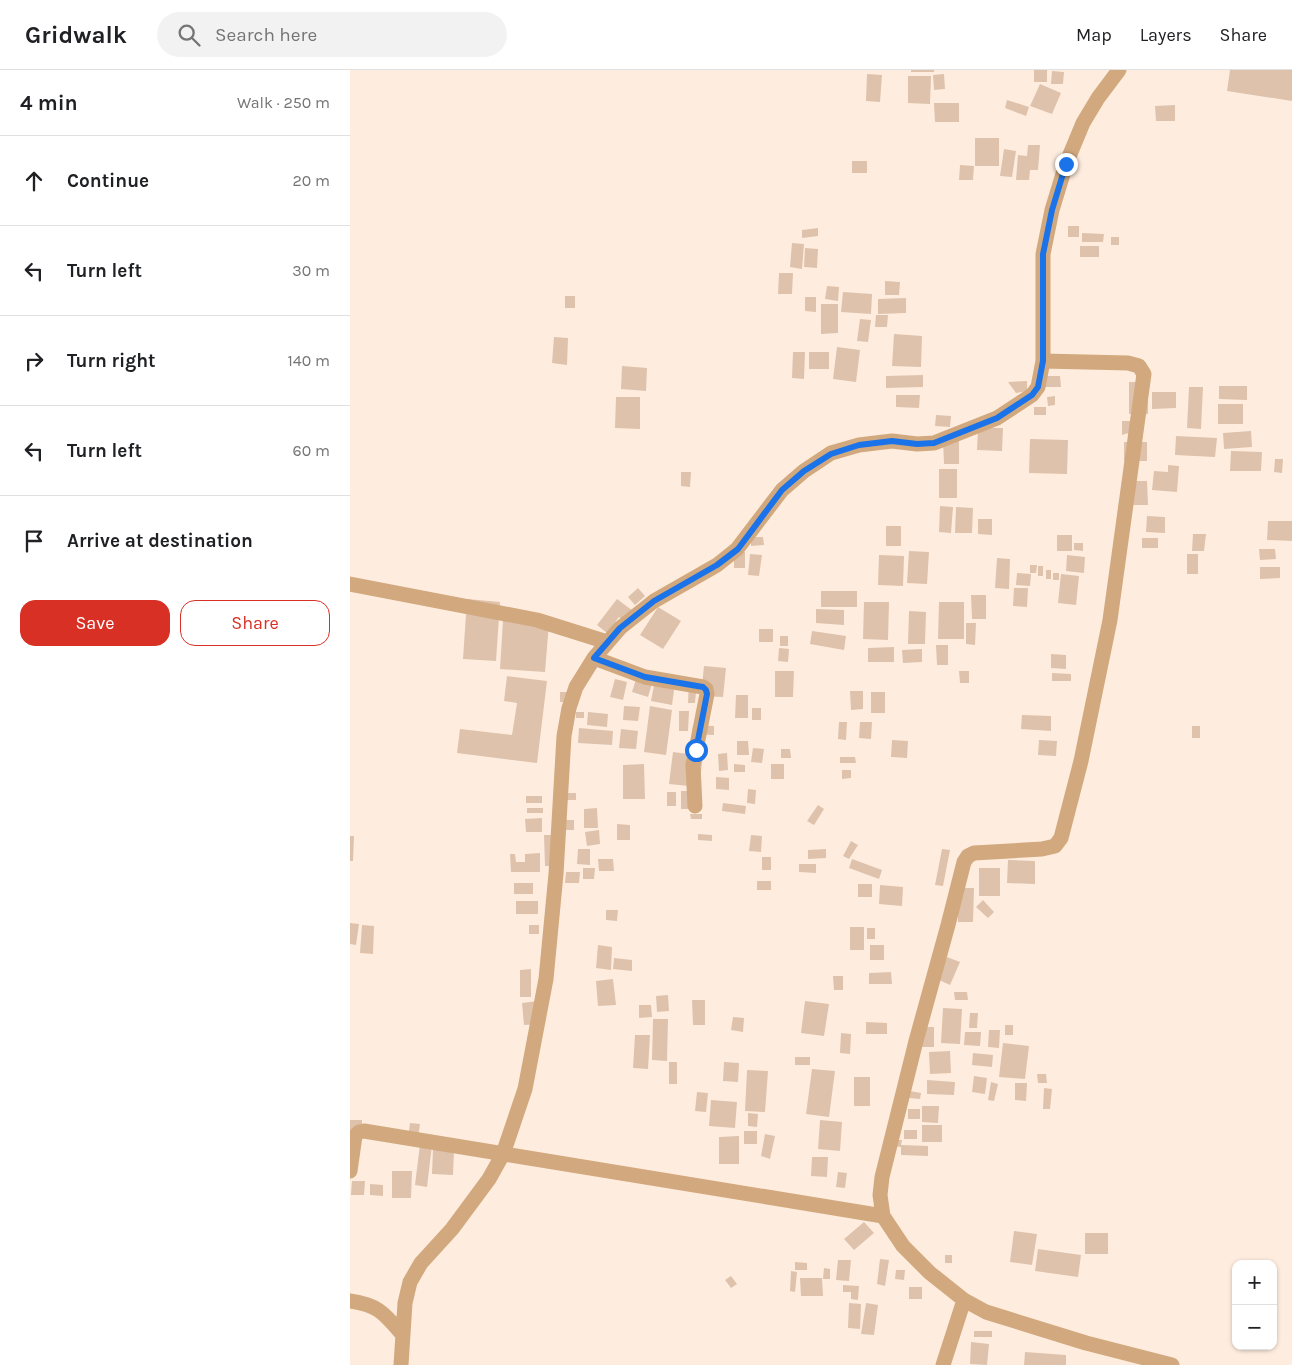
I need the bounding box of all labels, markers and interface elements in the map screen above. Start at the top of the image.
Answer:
search box [157,12,507,57]
text: Gridwalk [25,21,127,49]
icon: search [175,21,203,49]
text: Search here [215,24,317,46]
text: Map [1076,24,1112,46]
text: Layers [1140,24,1192,46]
text: Share [1220,24,1267,46]
text: 4 min [20,91,78,115]
text: Walk · 250 m [237,93,330,112]
route end [1055,153,1078,176]
icon: ahead [20,167,48,195]
text: Continue [67,170,149,192]
text: 20 m [292,171,330,190]
icon: left [20,257,48,285]
text: Turn left [67,260,142,282]
text: 30 m [292,261,330,280]
icon: right [20,347,48,375]
text: Turn right [67,350,156,372]
text: 140 m [288,351,330,370]
icon: left [20,437,48,465]
text: Turn left [67,440,142,462]
text: 60 m [293,441,330,460]
icon: arrive [20,527,48,555]
text: Arrive at destination [67,530,253,552]
button: Save [20,600,170,646]
button: Share [180,600,330,646]
route start [685,739,708,762]
map controls [1232,1260,1277,1350]
button: + [1232,1260,1277,1305]
button: − [1232,1305,1277,1350]

